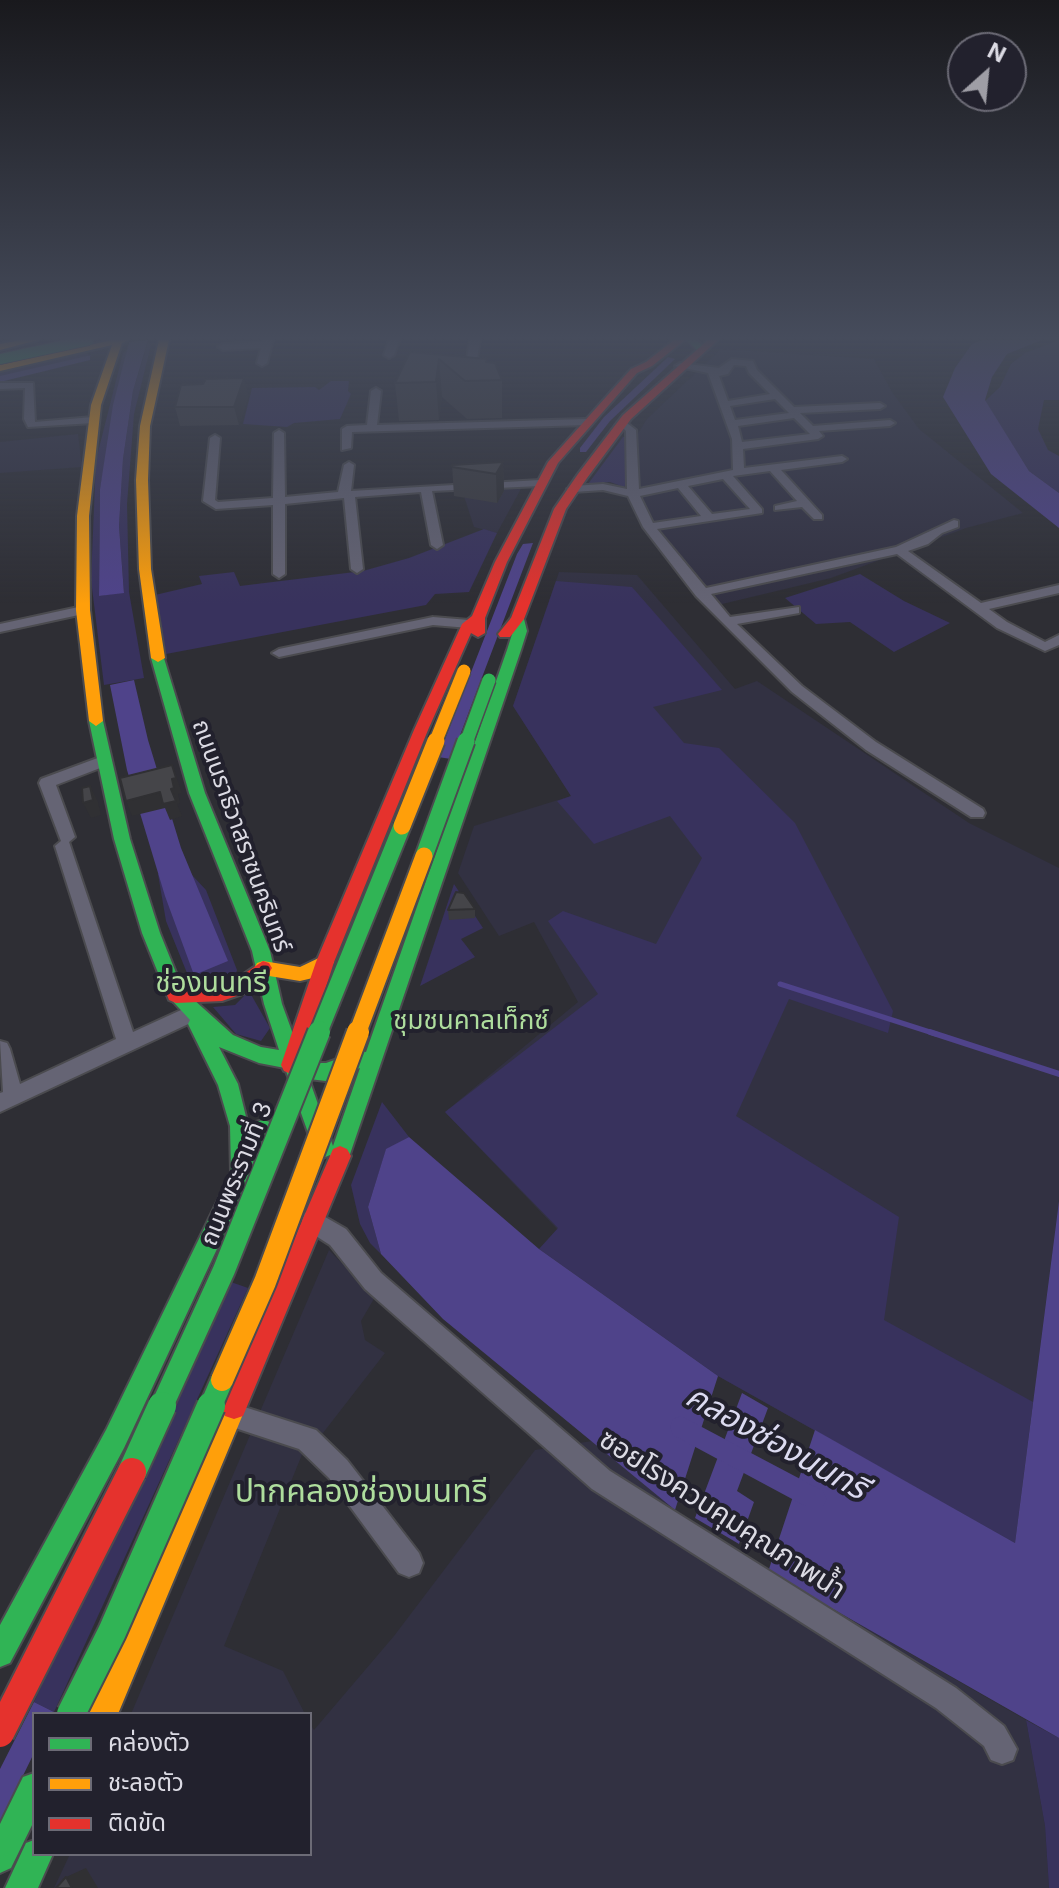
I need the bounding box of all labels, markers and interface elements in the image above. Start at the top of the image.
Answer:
north arrow [947,32,1027,112]
text: N [984,37,1010,68]
street label: ถนนนราธิวาสราชนครินทร์ [186,716,296,956]
district label: ช่องนนทรี [155,967,267,1001]
district label: ชุมชนคาลเท็กซ์ [393,1005,549,1037]
street label: ถนนพระรามที่ 3 [195,1098,279,1250]
water label: คลองช่องนนทรี [679,1377,873,1509]
street label: ซอยโรงควบคุมคุณภาพน้ำ [593,1423,851,1607]
district label: ปากคลองช่องนนทรี [235,1473,487,1511]
legend [32,1712,312,1856]
text: คล่องตัว [108,1728,190,1757]
text: ชะลอตัว [108,1768,184,1797]
text: ติดขัด [108,1808,166,1837]

